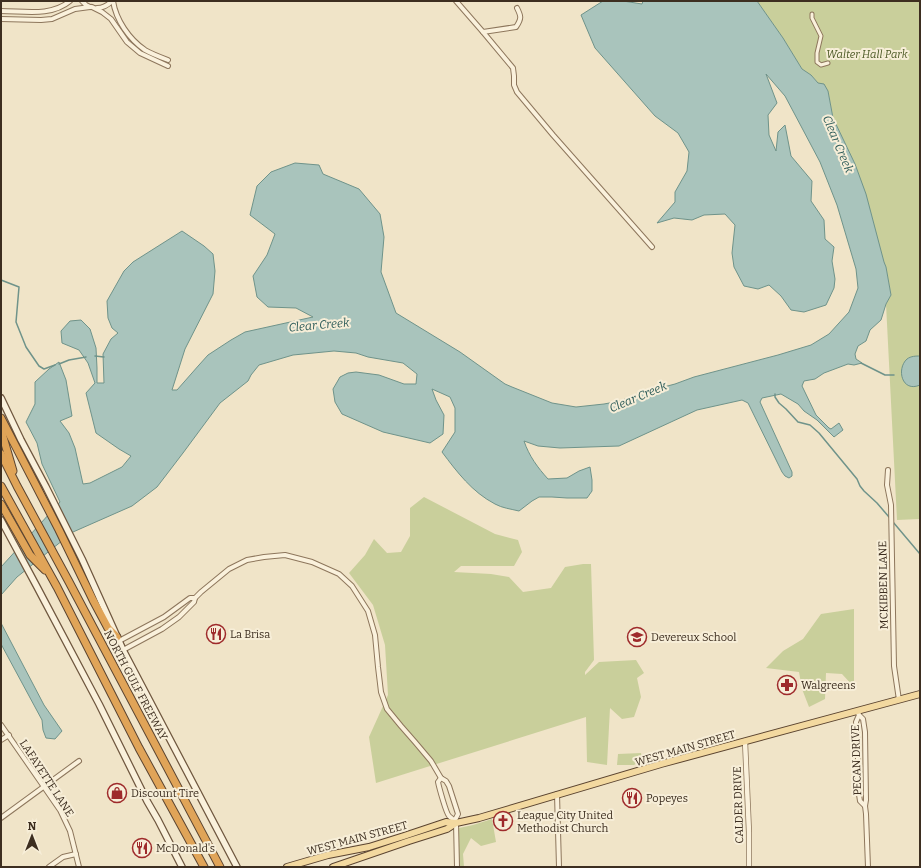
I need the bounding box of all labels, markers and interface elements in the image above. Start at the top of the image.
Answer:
park label: Walter Hall Park [826,48,909,61]
water label: Clear Creek [820,113,857,175]
water label: Clear Creek [288,315,350,335]
water label: Clear Creek [607,378,669,415]
street label: MCKIBBEN LANE [876,541,891,629]
restaurant icon: La Brisa [205,623,227,645]
school or university icon: Devereux School [626,626,648,648]
street label: NORTH GULF FREEWAY [101,628,170,743]
place label: La Brisa [230,628,270,641]
place label: Devereux School [651,631,736,644]
pharmacy icon: Walgreens [776,674,798,696]
place label: Walgreens [801,679,855,692]
street label: PECAN DRIVE [849,724,864,796]
street label: WEST MAIN STREET [633,728,737,769]
street label: LAFAYETTE LANE [17,737,76,819]
street label: CALDER DRIVE [731,766,746,844]
shop icon: Discount Tire [106,782,128,804]
place label: Discount Tire [131,787,199,800]
restaurant icon: Popeyes [621,787,643,809]
place label: Popeyes [646,792,688,805]
place label: League City United Methodist Church [517,809,613,835]
church icon: League City United Methodist Church [492,810,514,832]
north arrow [12,816,52,856]
street label: WEST MAIN STREET [305,819,409,858]
text: N [28,820,37,833]
restaurant icon: McDonald's [131,837,153,859]
place label: McDonald's [156,842,215,855]

